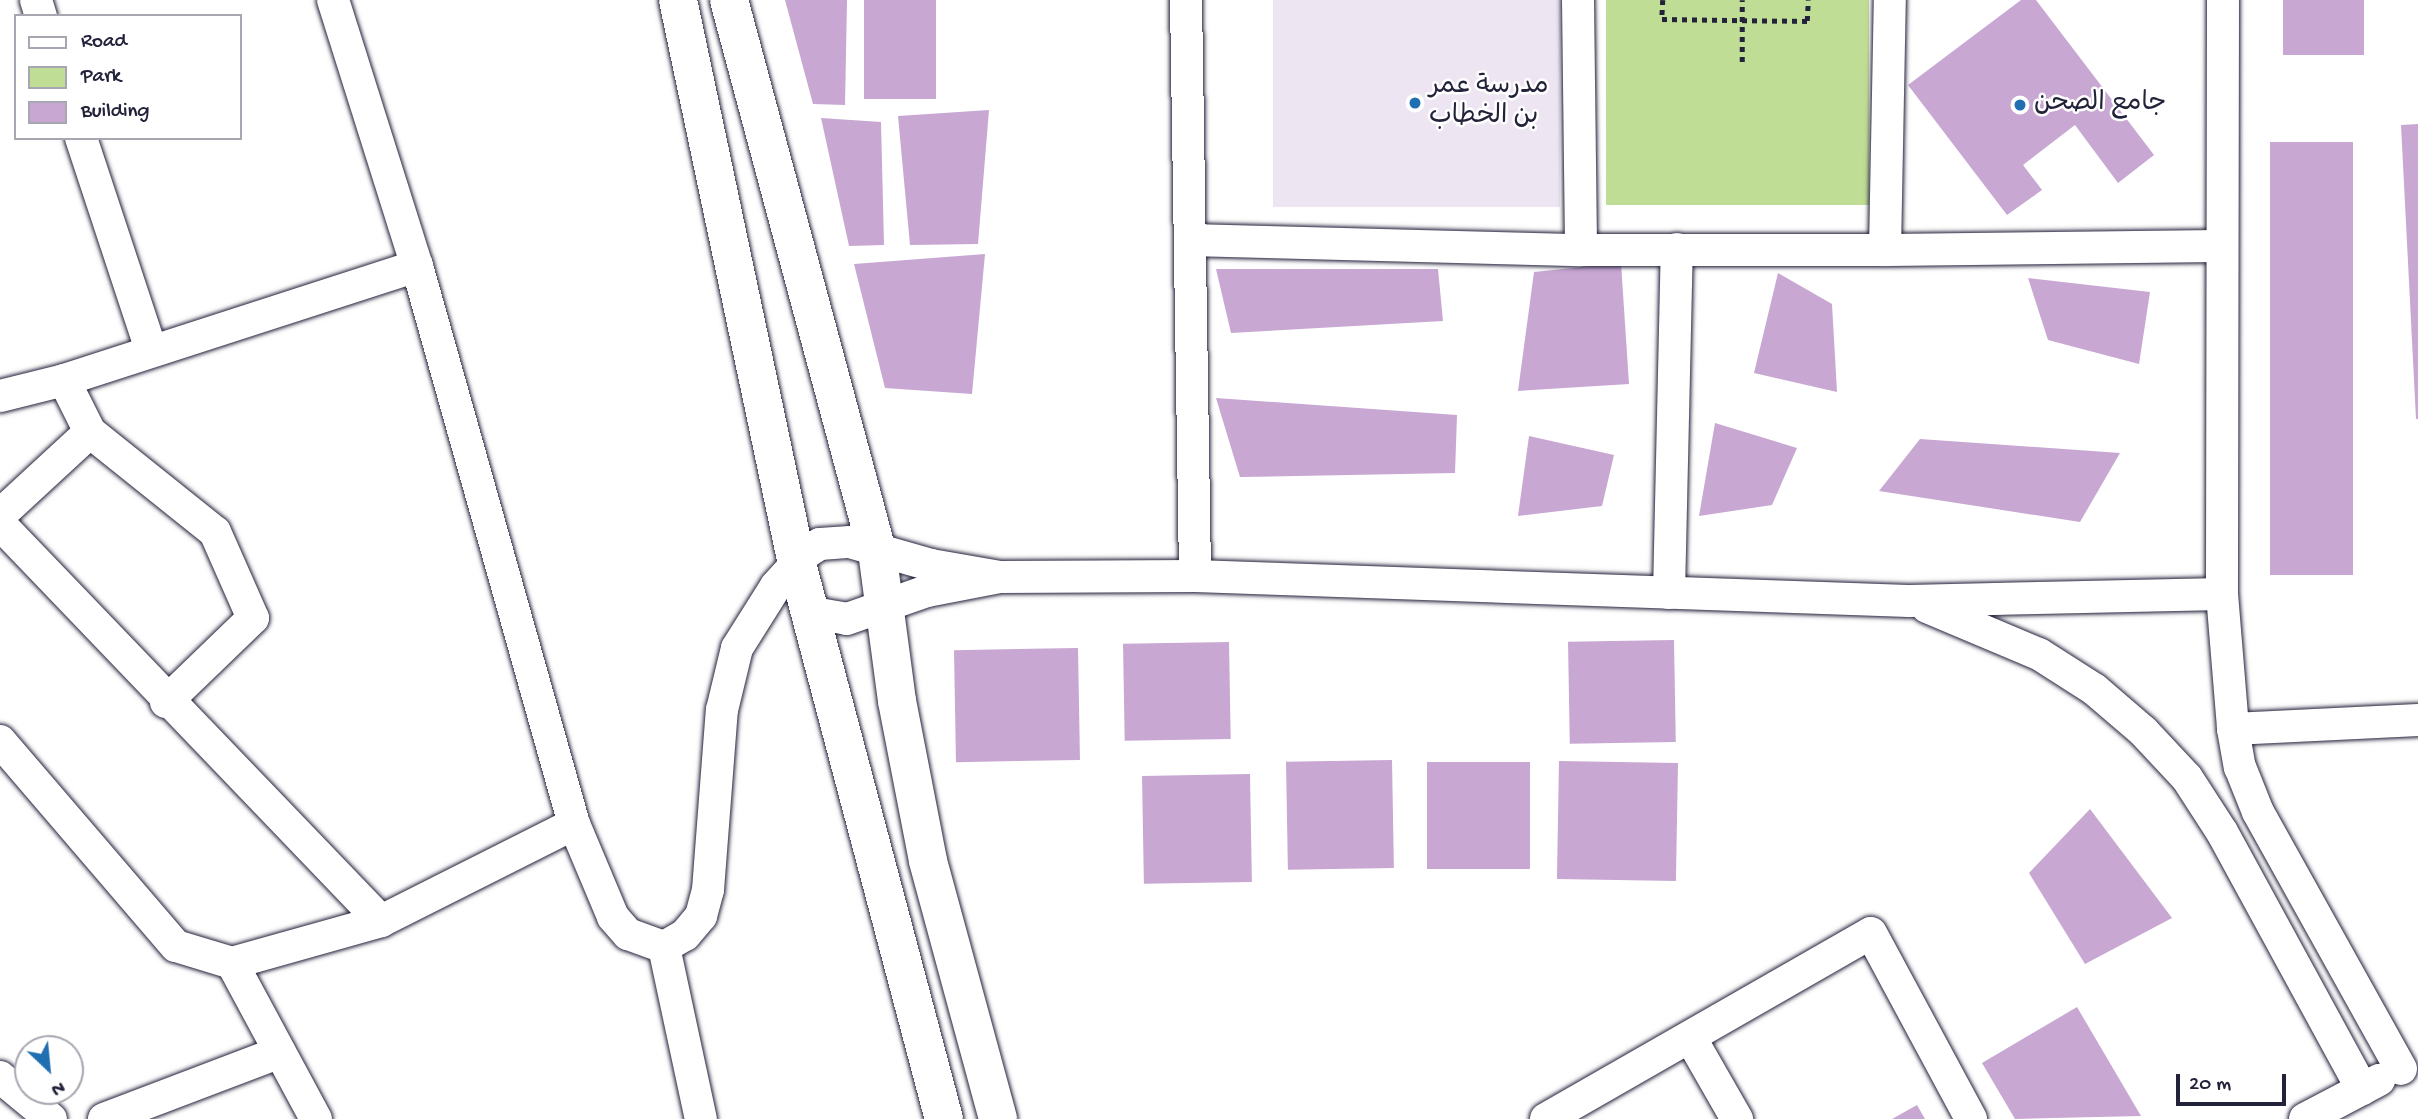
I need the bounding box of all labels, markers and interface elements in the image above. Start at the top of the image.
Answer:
legend [14,14,242,140]
text: Road [81,30,127,55]
text: Park [81,65,121,90]
place label: مدرسة عمر بن الخطاب [1429,72,1549,134]
place label: جامع الصحن [2034,89,2166,121]
marker: مدرسة عمر بن الخطاب [1407,95,1423,111]
marker: جامع الصحن [2012,97,2028,113]
text: Building [81,100,150,125]
north arrow [14,1035,84,1105]
scale bar [2180,1060,2290,1104]
text: 20 m [2189,1073,2231,1098]
text: N [47,1074,68,1101]

